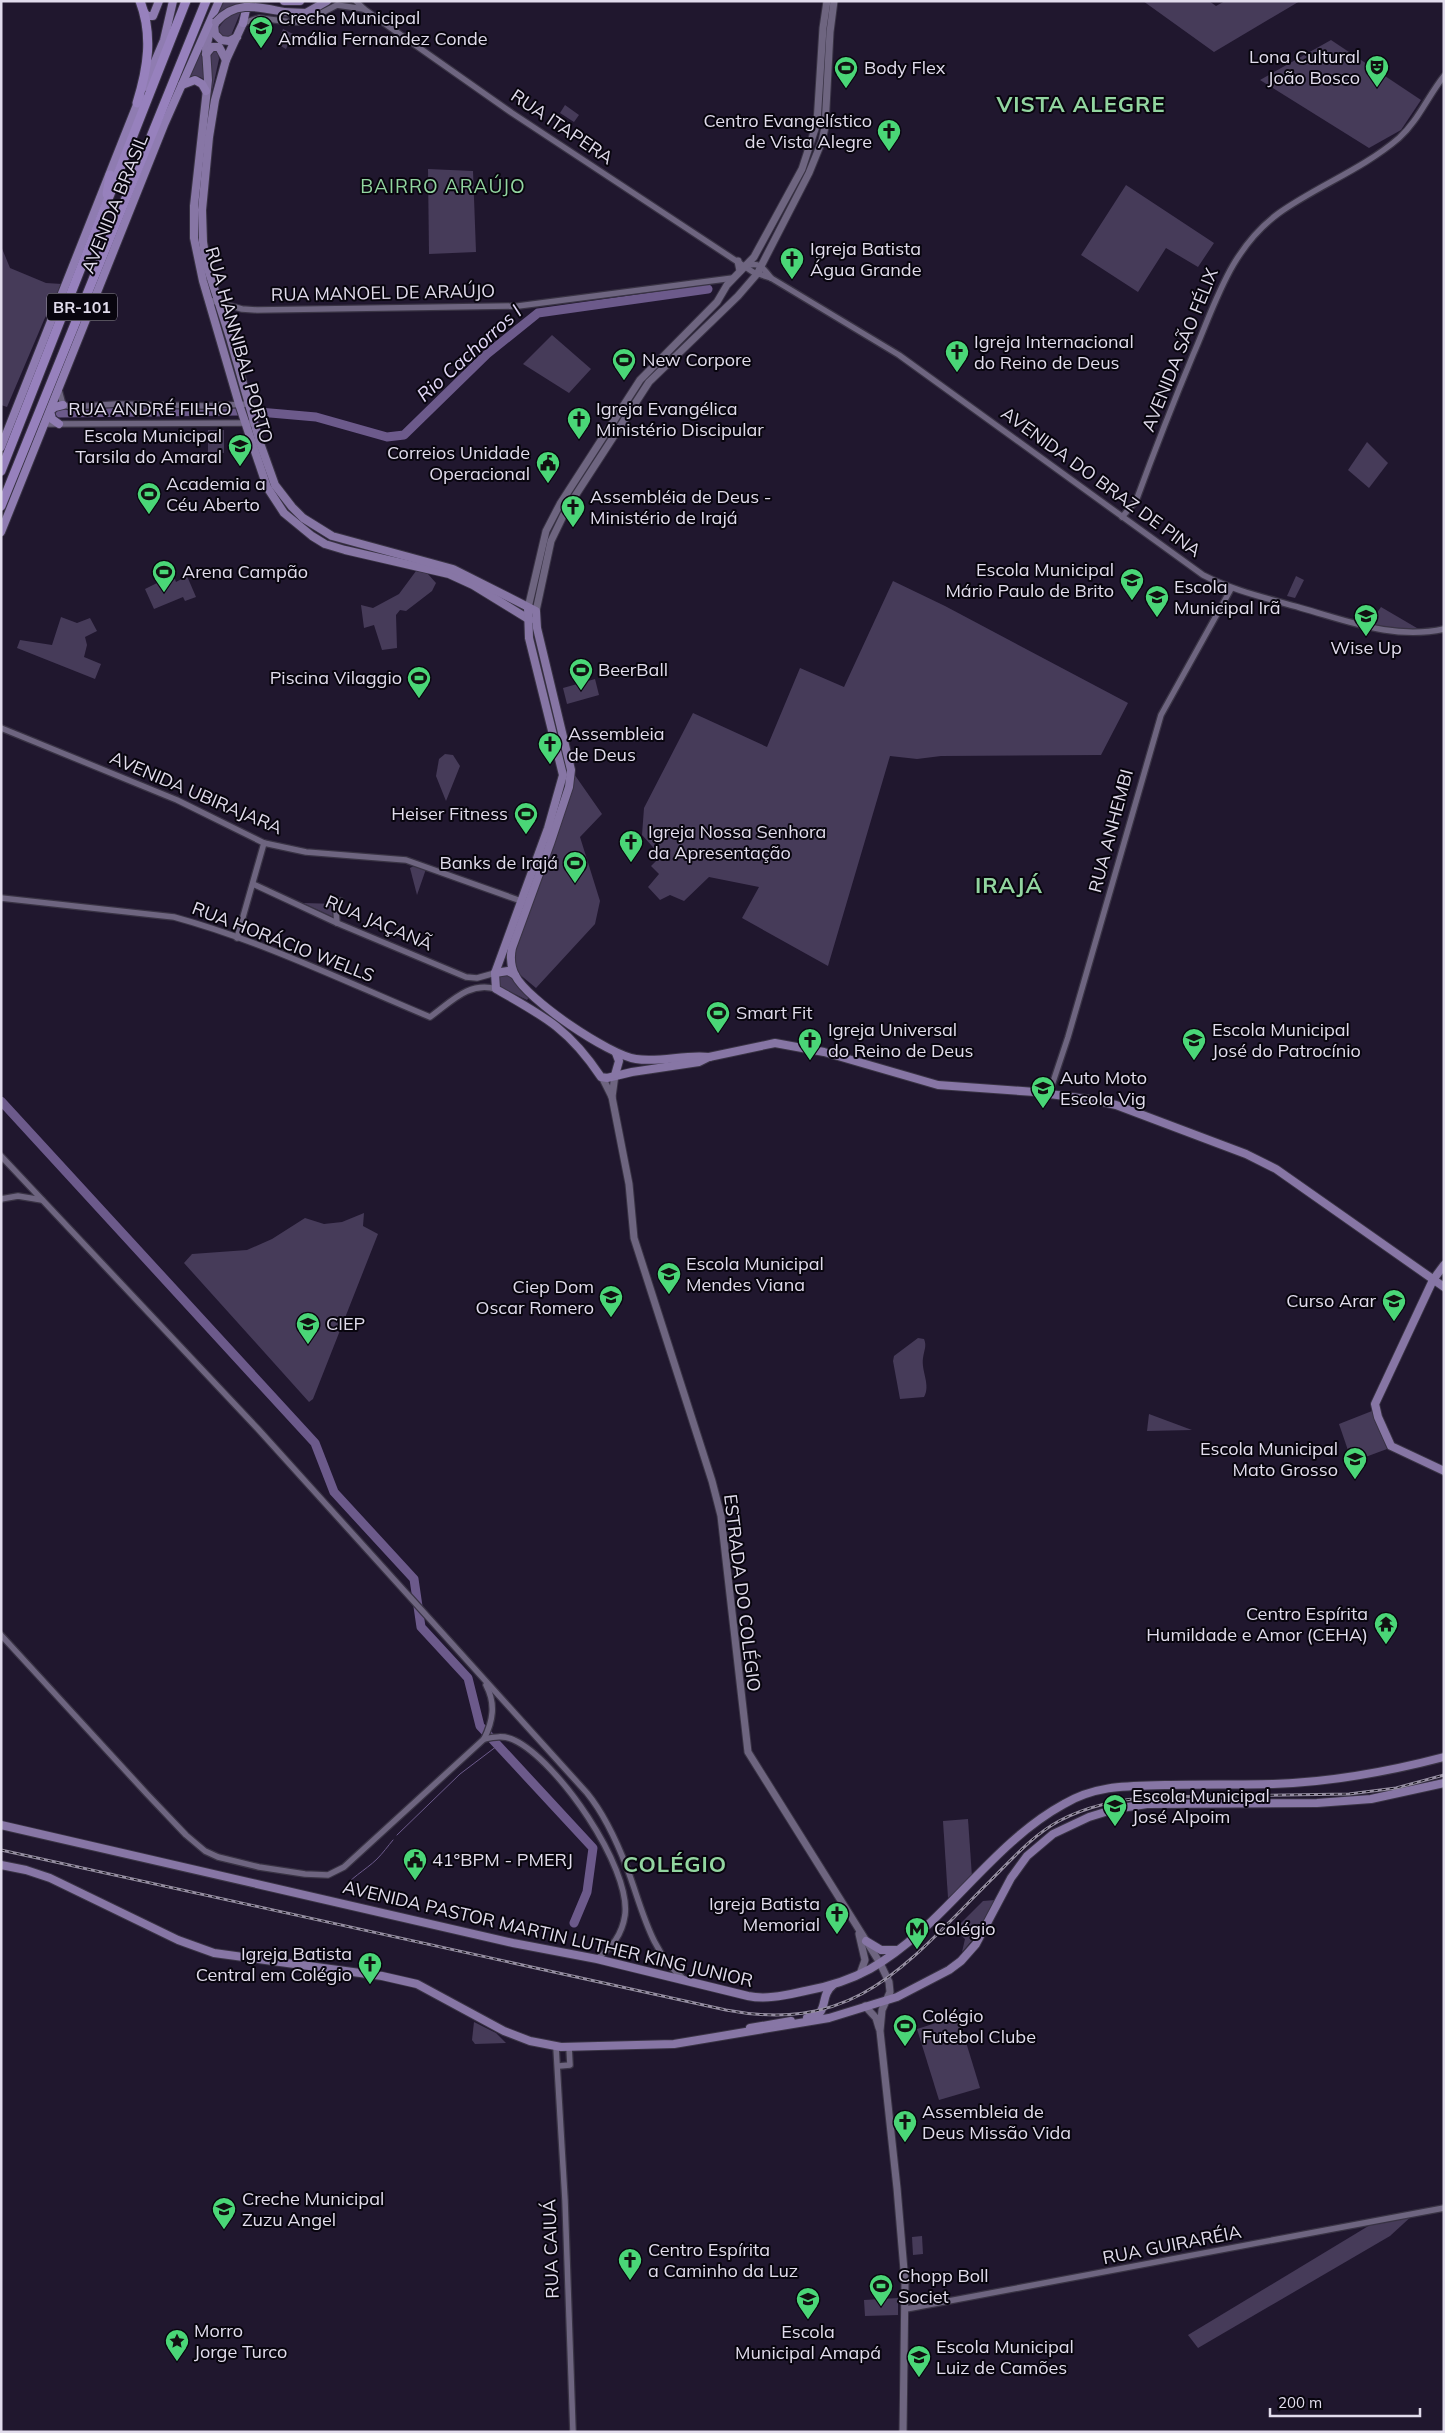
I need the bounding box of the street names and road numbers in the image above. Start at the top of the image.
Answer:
street label: RUA ITAPERA [507,84,618,169]
street label: AVENIDA BRASIL [76,131,153,277]
street label: RUA HANNIBAL PORTO [200,244,279,446]
street label: AVENIDA SÃO FÉLIX [1136,264,1223,435]
street label: RUA MANOEL DE ARAÚJO [271,279,495,306]
road number: BR-101 [47,294,117,320]
street label: RUA ANDRÉ FILHO [68,397,232,420]
street label: AVENIDA DO BRAZ DE PINA [997,401,1206,562]
street label: AVENIDA UBIRAJARA [106,746,286,839]
street label: RUA ANHEMBI [1083,767,1138,895]
street label: RUA JAÇANÃ [322,890,436,955]
street label: RUA HORÁCIO WELLS [189,896,377,987]
street label: ESTRADA DO COLÉGIO [719,1493,766,1693]
street label: AVENIDA PASTOR MARTIN LUTHER KING JUNIOR [341,1875,756,1992]
street label: RUA CAIUÁ [537,2199,564,2299]
street label: RUA GUIRARÉIA [1101,2220,1243,2269]

